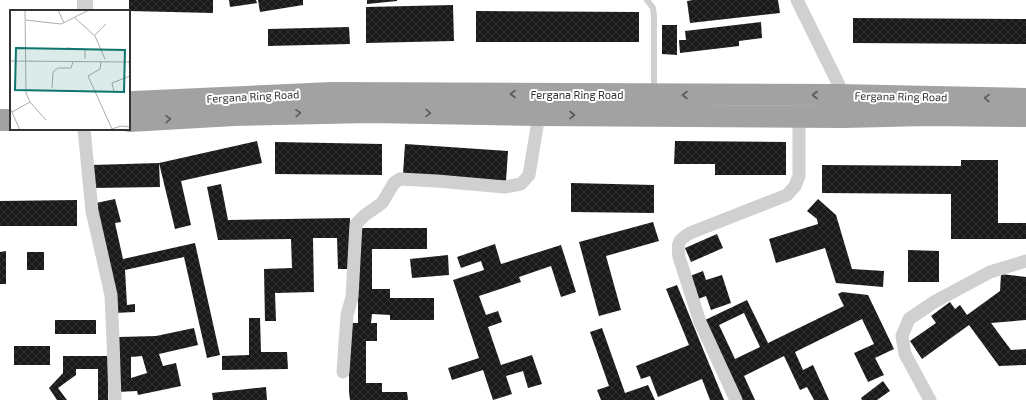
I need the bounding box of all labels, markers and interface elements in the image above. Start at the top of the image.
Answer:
inset map [10,10,130,130]
street label: Fergana Ring Road [206,87,300,105]
street label: Fergana Ring Road [531,88,623,101]
street label: Fergana Ring Road [854,89,948,103]
one-way arrow [510,90,516,98]
one-way arrow [682,91,688,99]
one-way arrow [812,91,818,99]
one-way arrow [984,94,990,102]
one-way arrow [295,109,301,118]
one-way arrow [425,109,431,117]
one-way arrow [569,111,575,119]
one-way arrow [165,115,171,123]

